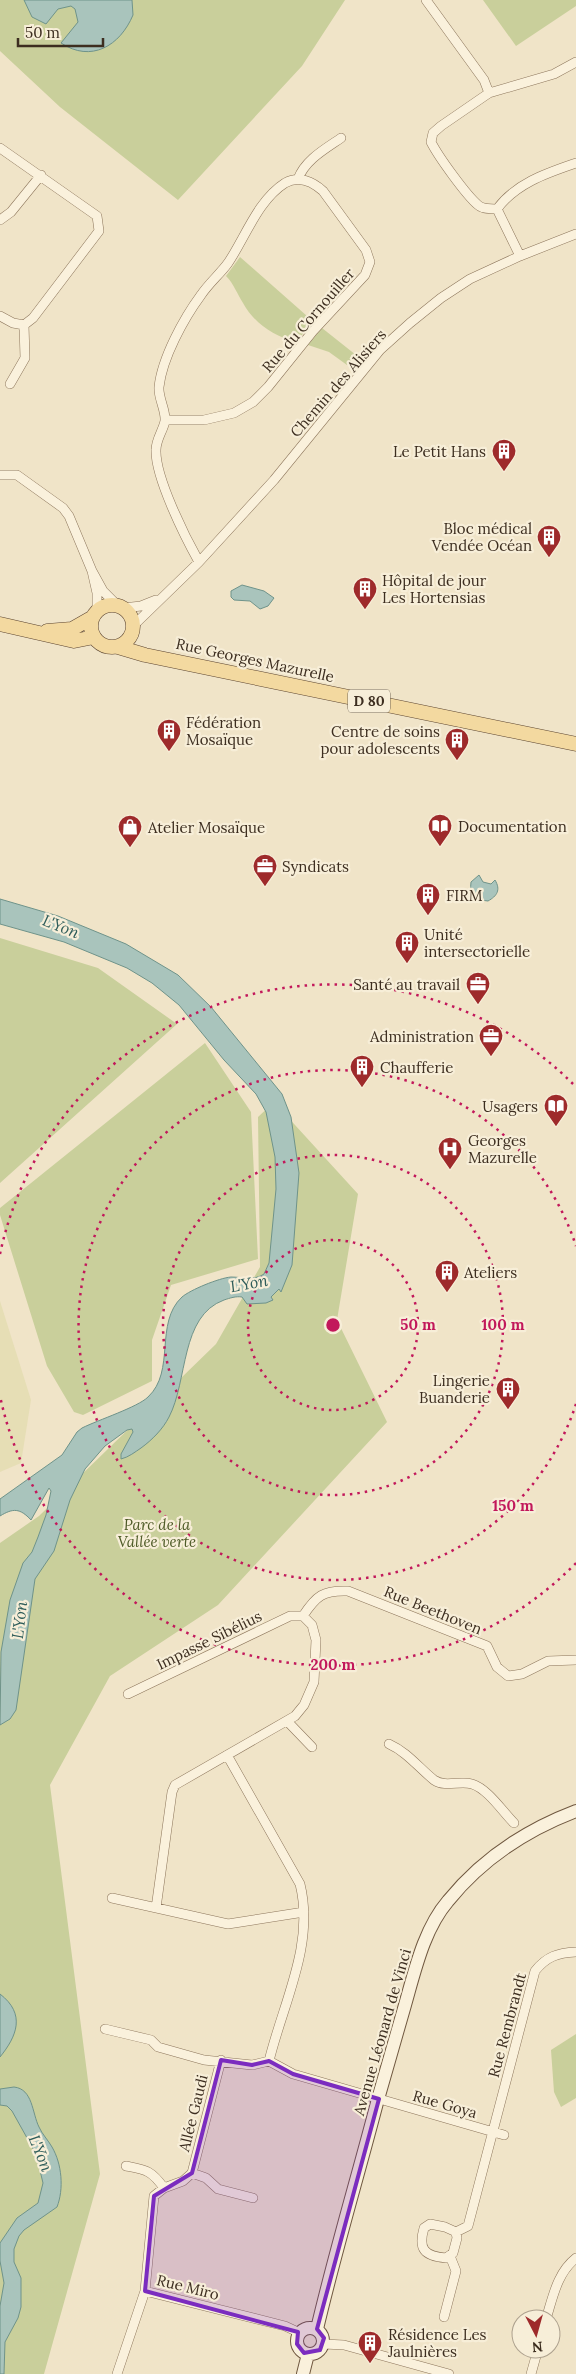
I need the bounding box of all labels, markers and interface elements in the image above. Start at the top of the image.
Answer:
scale bar [18,15,102,47]
text: 50 m [25,23,60,42]
street label: Rue du Cornouiller [258,264,359,376]
street label: Chemin des Alisiers [286,325,390,441]
building icon: Le Petit Hans [491,438,517,472]
place label: Le Petit Hans [393,442,486,461]
place label: Bloc médical Vendée Océan [431,519,532,555]
building icon: Bloc médical Vendée Océan [536,524,562,558]
place label: Hôpital de jour Les Hortensias [382,571,487,607]
building icon: Hôpital de jour Les Hortensias [352,576,378,610]
street label: Rue Georges Mazurelle [174,634,336,686]
road number: D 80 [348,689,390,712]
place label: Fédération Mosaïque [186,713,261,749]
building icon: Fédération Mosaïque [156,718,182,752]
place label: Centre de soins pour adolescents [320,722,440,758]
building icon: Centre de soins pour adolescents [444,727,470,761]
library icon: Documentation [427,813,453,847]
shop icon: Atelier Mosaïque [117,814,143,848]
place label: Documentation [458,817,567,836]
place label: Atelier Mosaïque [147,818,265,837]
office icon: Syndicats [252,853,278,887]
place label: Syndicats [282,857,349,876]
building icon: FIRM [415,882,441,916]
place label: FIRM [446,886,483,905]
water label: L'Yon [40,910,82,942]
place label: Unité intersectorielle [424,925,530,961]
building icon: Unité intersectorielle [394,930,420,964]
office icon: Santé au travail [465,971,491,1005]
place label: Santé au travail [353,975,460,994]
office icon: Administration [478,1023,504,1057]
place label: Administration [369,1027,474,1046]
building icon: Chaufferie [349,1054,375,1088]
place label: Chaufferie [380,1058,453,1077]
library icon: Usagers [543,1093,569,1127]
place label: Usagers [482,1097,538,1116]
place label: Georges Mazurelle [468,1131,537,1167]
hospital icon: Georges Mazurelle [437,1136,463,1170]
building icon: Ateliers [434,1259,460,1293]
place label: Ateliers [463,1263,517,1282]
water label: L'Yon [229,1270,270,1296]
text: 50 m [400,1315,436,1334]
text: 100 m [482,1315,525,1334]
centre of rings [324,1316,342,1334]
place label: Lingerie Buanderie [419,1371,490,1407]
building icon: Lingerie Buanderie [495,1376,521,1410]
text: 150 m [492,1496,534,1515]
park label: Parc de la Vallée verte [118,1515,196,1551]
street label: Rue Beethoven [381,1582,485,1638]
water label: L'Yon [7,1600,31,1640]
street label: Impasse Sibélius [153,1606,265,1674]
text: 200 m [311,1655,356,1674]
street label: Avenue Léonard de Vinci [349,1946,415,2119]
street label: Rue Rembrandt [484,1970,530,2080]
street label: Allée Gaudi [174,2072,212,2155]
street label: Rue Goya [411,2086,480,2122]
water label: L'Yon [25,2132,57,2174]
street label: Rue Miro [155,2270,221,2304]
north arrow [511,2309,561,2359]
place label: Résidence Les Jaulnières [387,2325,487,2361]
building icon: Résidence Les Jaulnières [357,2330,383,2364]
text: N [531,2337,544,2356]

